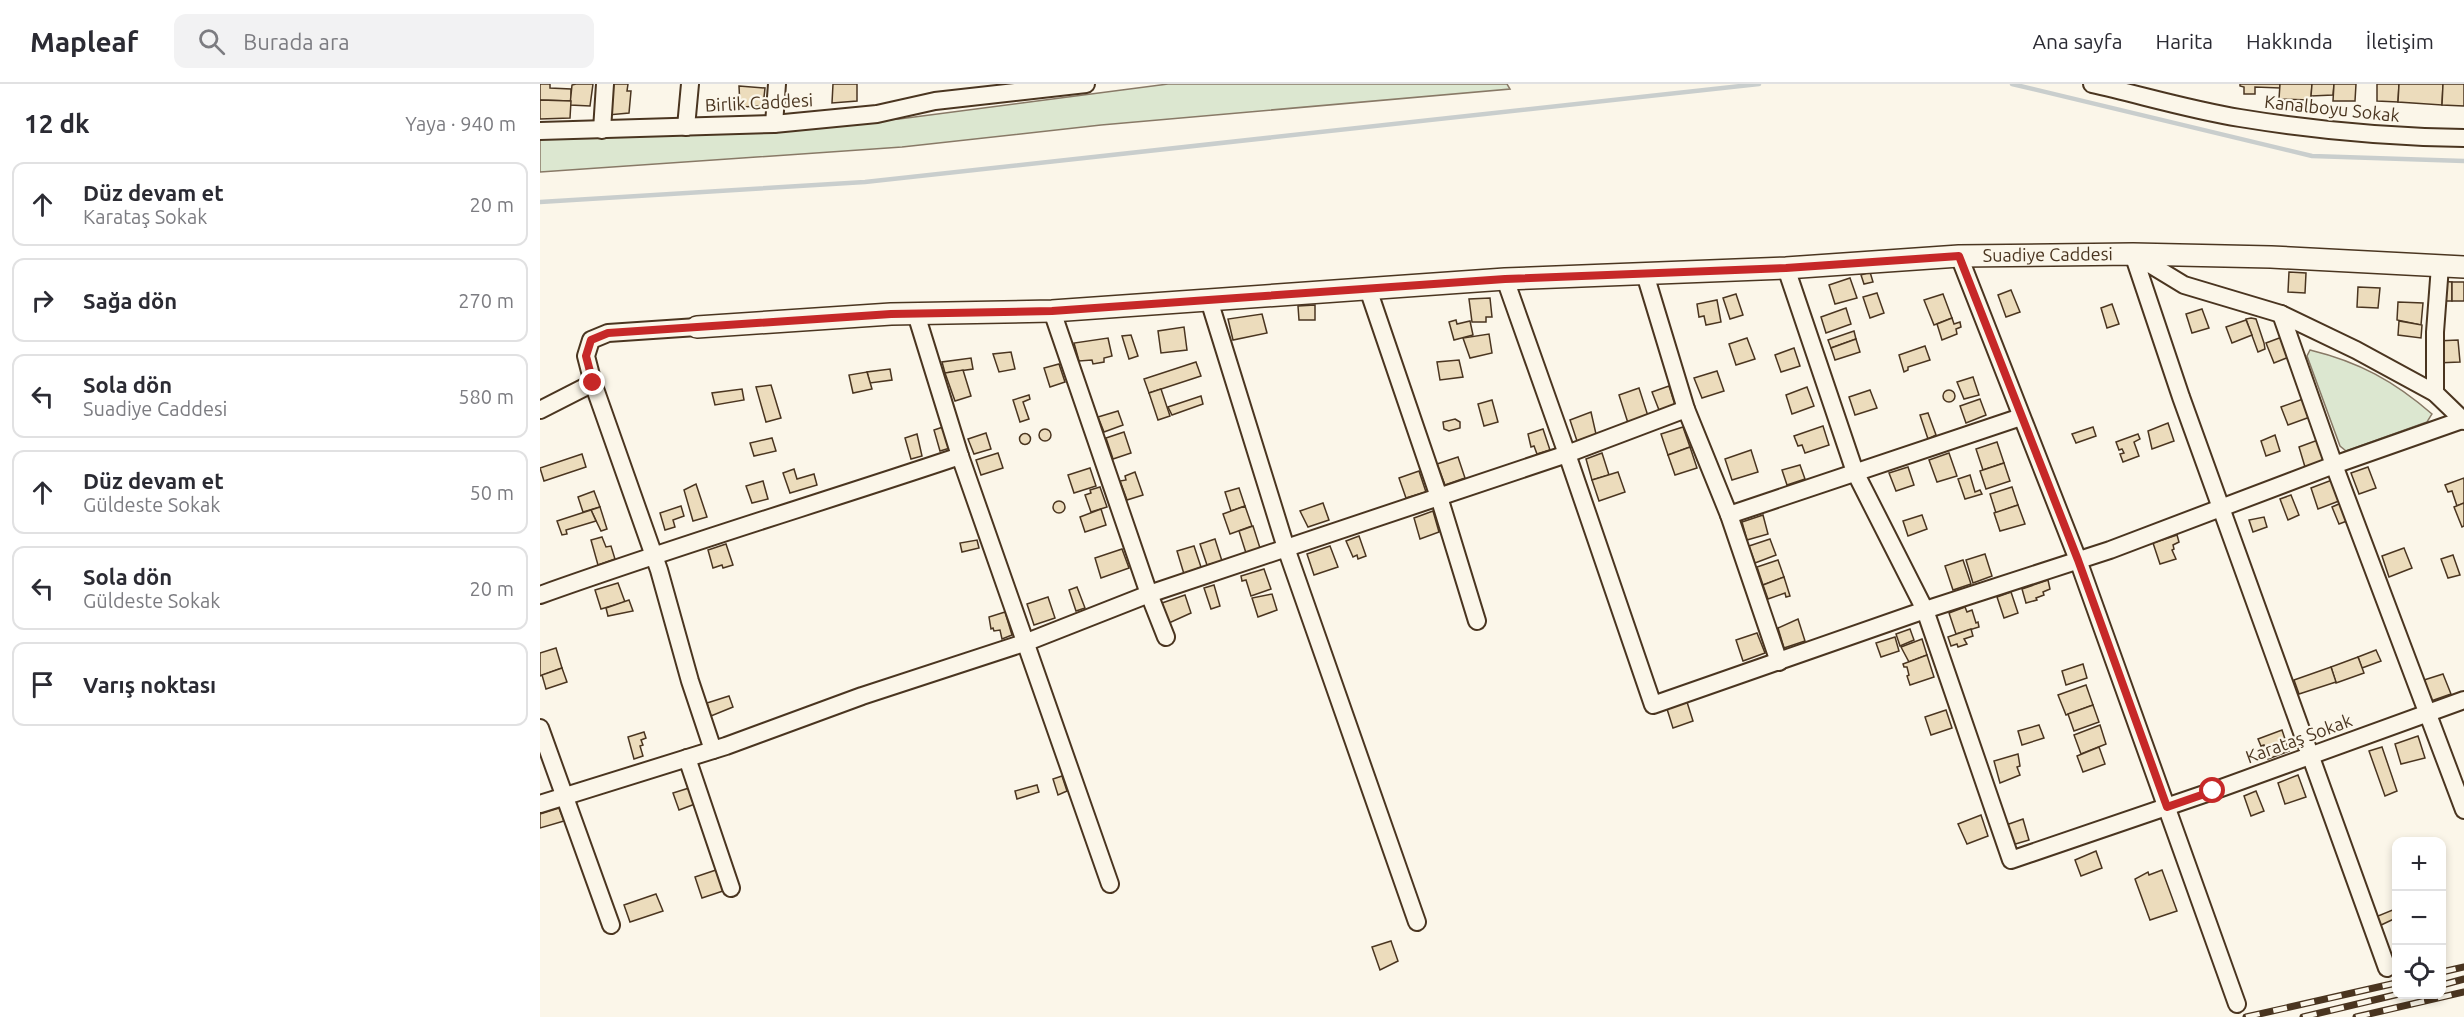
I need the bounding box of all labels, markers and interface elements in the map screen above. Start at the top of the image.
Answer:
search box [174,14,594,68]
icon: search [195,25,228,58]
text: Mapleaf [30,26,138,57]
text: Burada ara [243,29,350,54]
text: Ana sayfa [2032,29,2123,53]
text: Harita [2156,29,2213,53]
text: Hakkında [2246,29,2333,53]
text: İletişim [2366,29,2434,53]
street label: Birlik Caddesi [704,89,814,115]
street label: Kanalboyu Sokak [2263,91,2401,125]
text: 12 dk [24,109,90,138]
text: Yaya · 940 m [405,112,516,135]
text: Düz devam et [83,180,224,205]
icon: ahead [26,188,59,221]
text: 20 m [470,193,514,216]
text: Karataş Sokak [83,205,207,228]
street label: Suadiye Caddesi [1983,243,2113,265]
icon: right [26,284,59,317]
text: Sağa dön [83,288,177,313]
text: 270 m [458,289,514,312]
route end [579,369,605,395]
text: Sola dön [83,372,172,397]
icon: left [26,380,59,413]
text: 580 m [458,385,514,408]
text: Suadiye Caddesi [83,397,227,420]
text: Düz devam et [83,468,224,493]
icon: ahead [26,476,59,509]
text: 50 m [470,481,514,504]
text: Güldeste Sokak [83,493,220,516]
text: Sola dön [83,564,172,589]
icon: left [26,572,59,605]
text: 20 m [470,577,514,600]
text: Güldeste Sokak [83,589,220,612]
icon: arrive [26,668,59,701]
text: Varış noktası [83,672,216,697]
street label: Karataş Sokak [2243,710,2355,767]
route start [2199,777,2225,803]
map controls [2392,837,2446,999]
button: + [2392,837,2446,891]
button: − [2392,891,2446,945]
button: locate [2392,945,2446,999]

